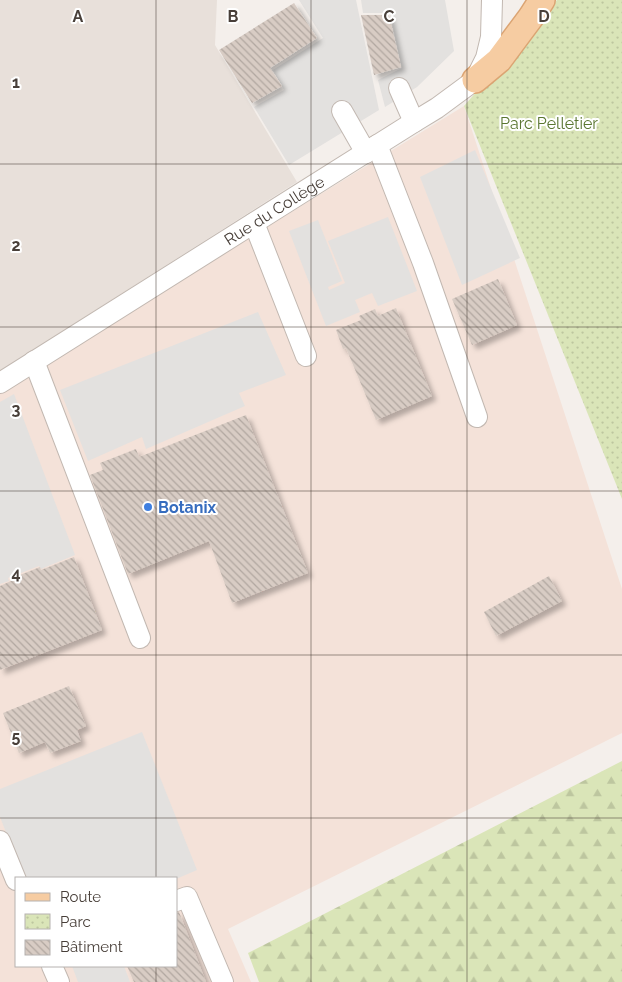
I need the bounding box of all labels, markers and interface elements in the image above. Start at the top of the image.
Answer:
text: A [73,7,84,26]
text: B [228,7,239,26]
text: C [384,7,395,26]
text: D [538,7,550,26]
text: 1 [12,73,20,92]
park label: Parc Pelletier [500,114,598,133]
street label: Rue du Collège [220,172,328,249]
text: 2 [11,236,21,255]
text: 3 [12,400,21,419]
place label: Botanix [158,498,217,517]
marker: Botanix [142,501,154,513]
text: 4 [11,564,21,583]
text: 5 [12,727,21,746]
legend [15,877,178,967]
text: Route [60,888,101,906]
text: Parc [60,913,91,931]
text: Bâtiment [60,938,123,956]

